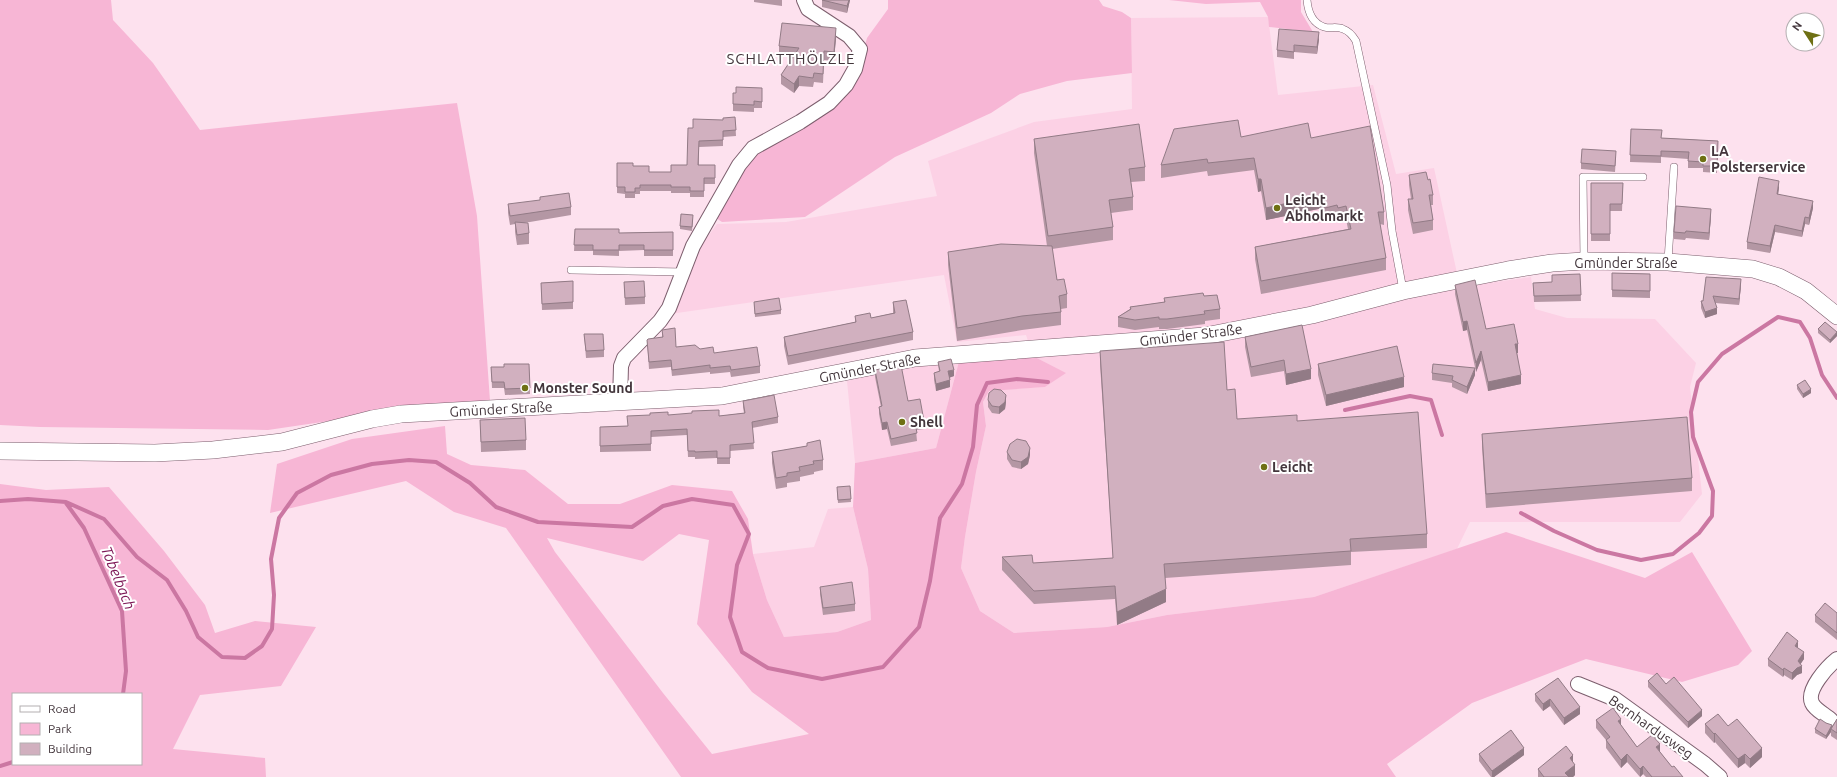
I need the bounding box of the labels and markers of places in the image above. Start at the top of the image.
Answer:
place label: LA Polsterservice [1711,143,1805,175]
marker: LA Polsterservice [1698,154,1708,164]
place label: Leicht Abholmarkt [1285,192,1363,224]
marker: Leicht Abholmarkt [1272,203,1282,213]
place label: Monster Sound [533,380,633,396]
marker: Monster Sound [520,383,530,393]
place label: Shell [910,414,943,430]
marker: Shell [897,417,907,427]
place label: Leicht [1272,459,1313,475]
marker: Leicht [1259,462,1269,472]

